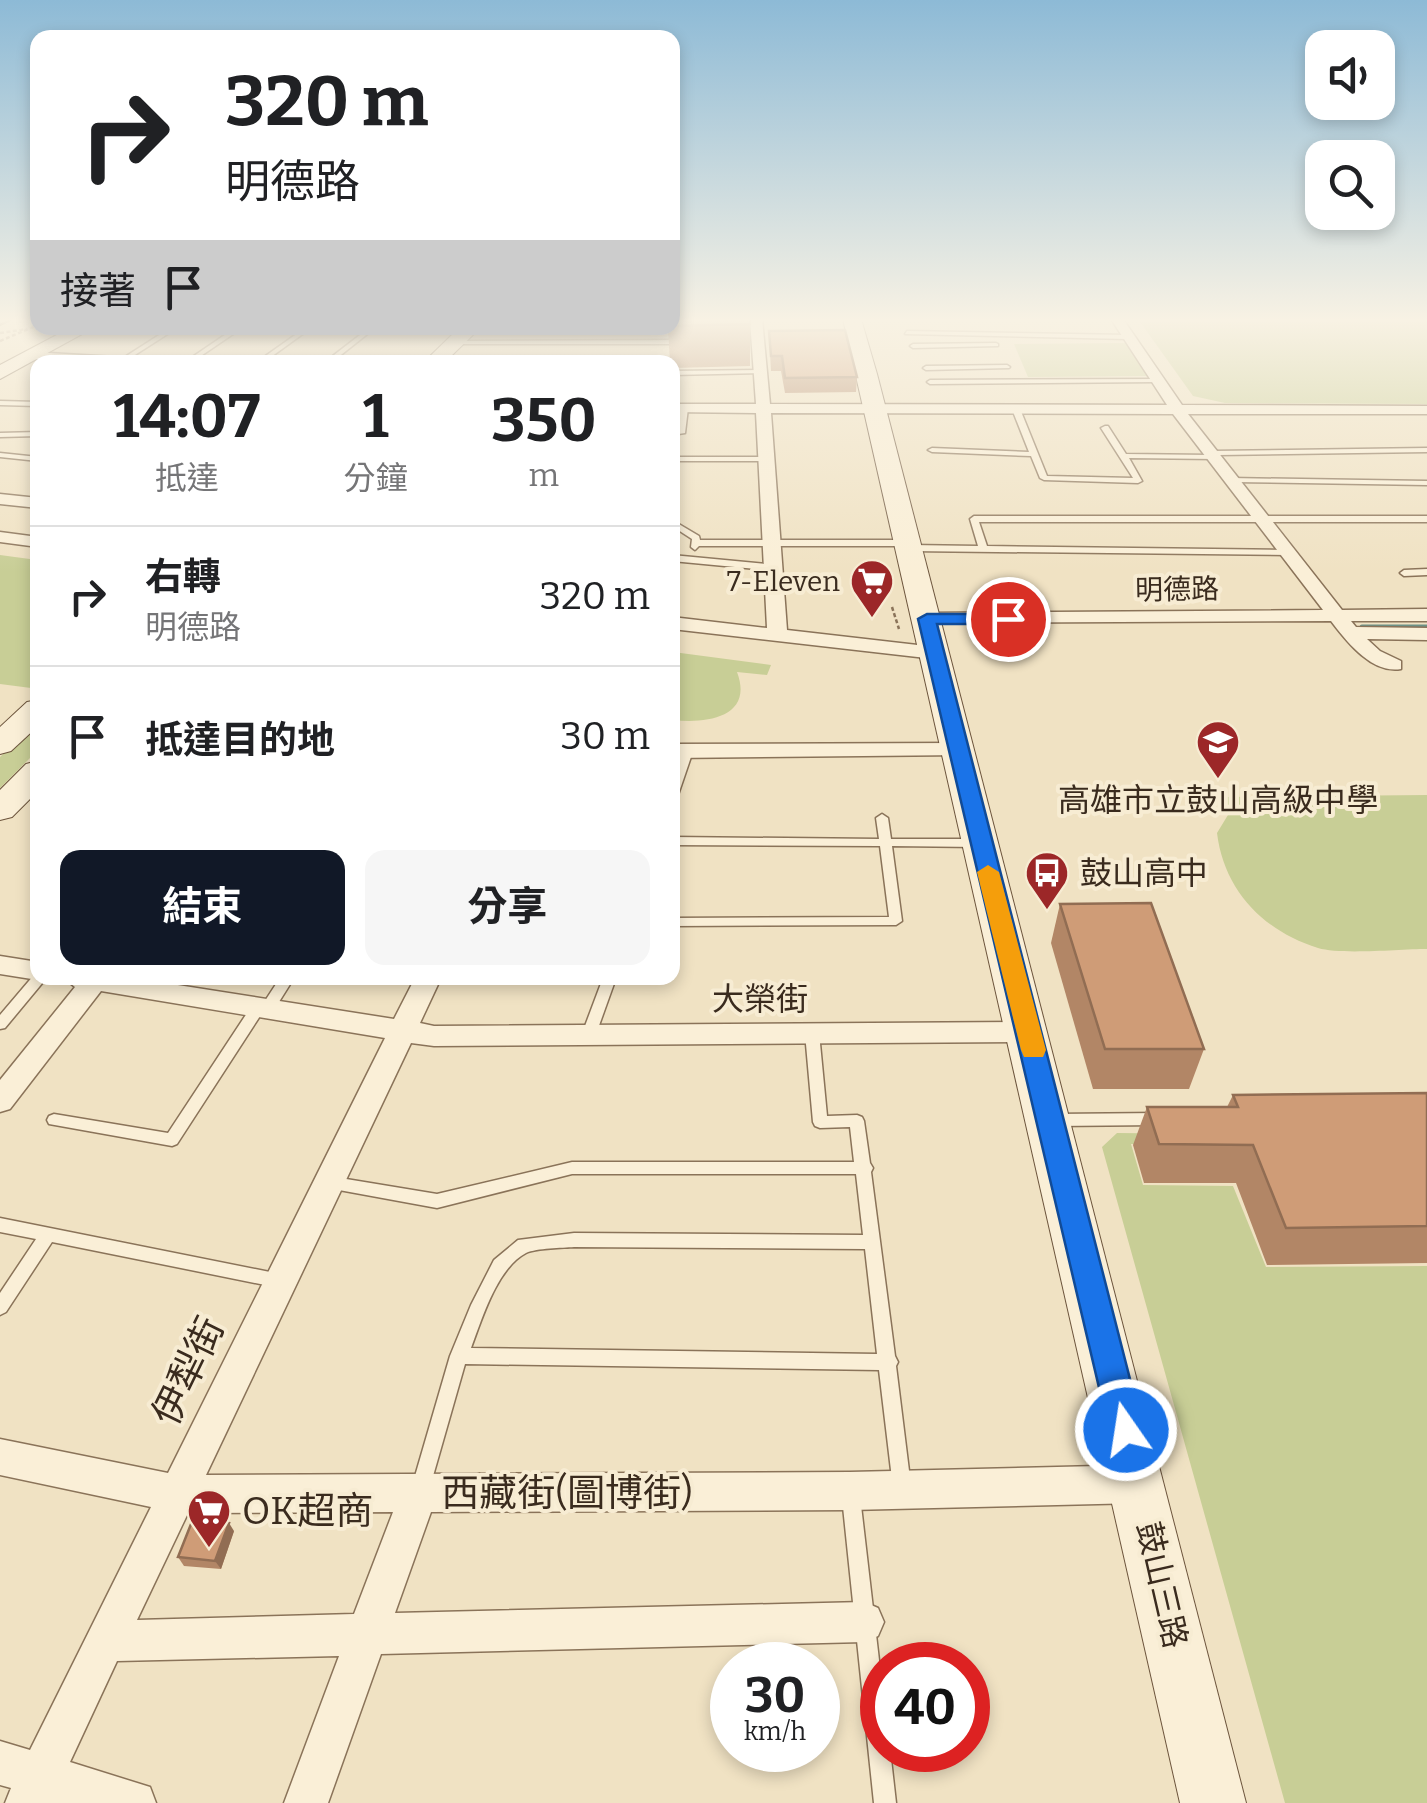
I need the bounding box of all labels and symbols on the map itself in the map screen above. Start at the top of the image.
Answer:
supermarket icon: 7-Eleven [849,558,895,619]
place label: 7-Eleven [727,565,840,598]
street label: 明德路 [1135,572,1219,607]
pin [966,577,1051,662]
school or university icon: 高雄市立鼓山高級中學 [1195,719,1241,780]
place label: 高雄市立鼓山高級中學 [1058,781,1378,819]
bus stop icon: 鼓山高中 [1024,850,1070,911]
place label: 鼓山高中 [1080,854,1208,892]
street label: 大榮街 [712,980,808,1018]
street label: 伊犁街 [142,1310,234,1432]
position arrow [1074,1378,1178,1482]
street label: 西藏街(圖博街) [441,1470,693,1516]
supermarket icon: OK超商 [186,1488,232,1549]
place label: OK超商 [242,1488,373,1534]
street label: 鼓山三路 [1129,1518,1195,1652]
speed limit sign: 40 [860,1642,990,1772]

